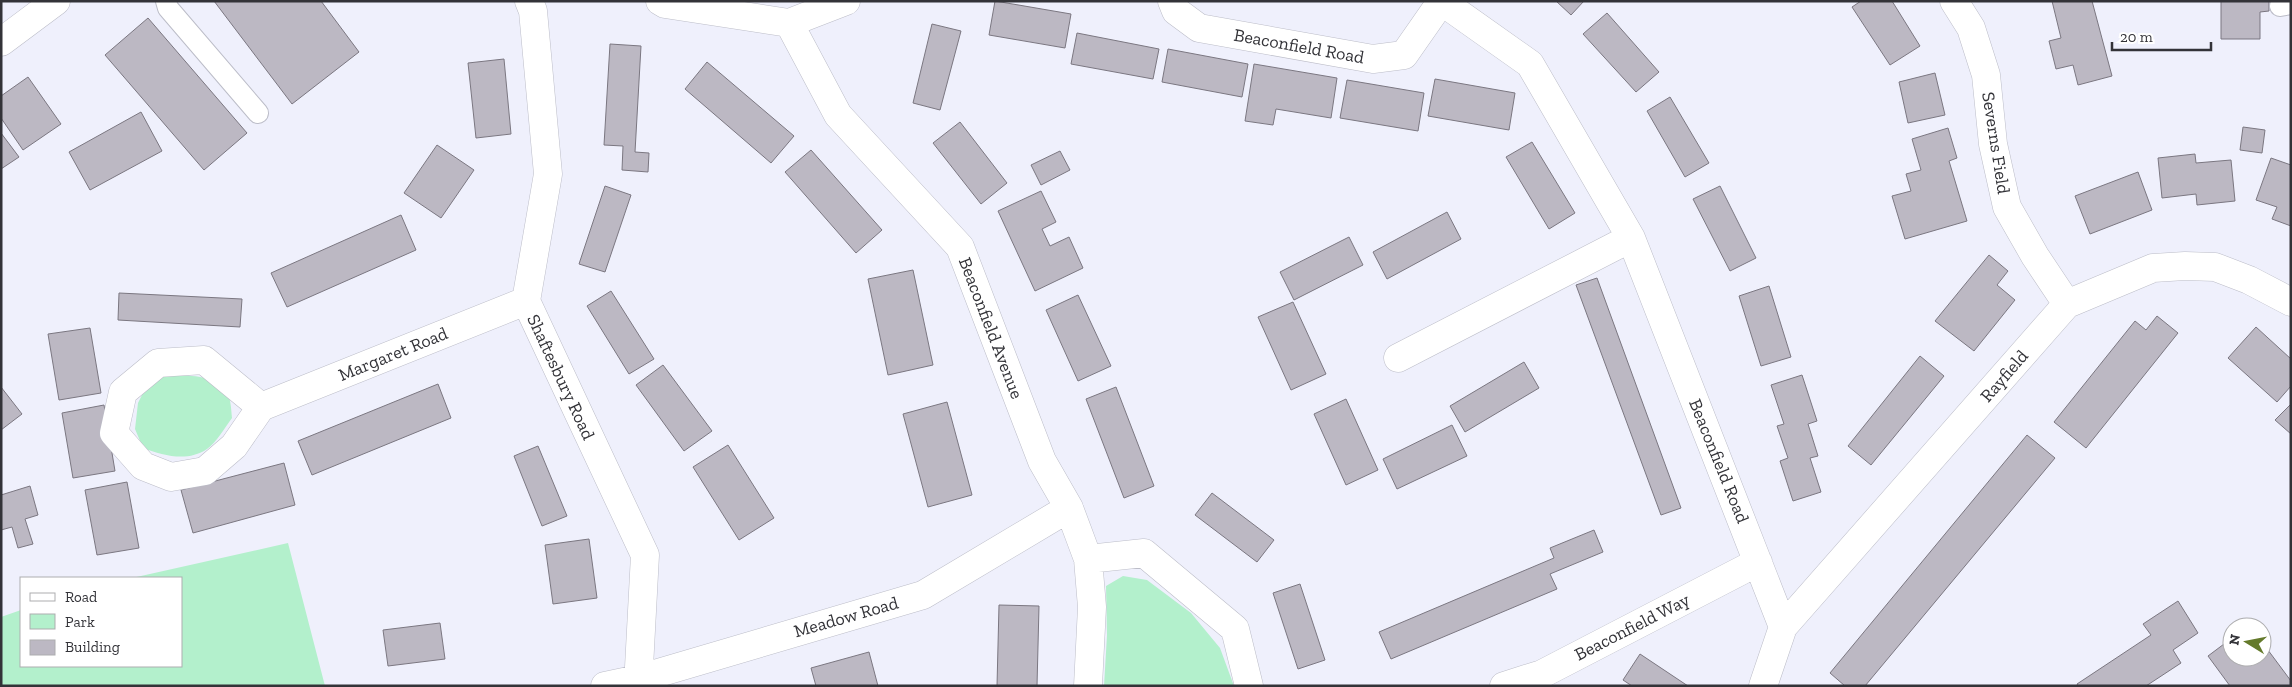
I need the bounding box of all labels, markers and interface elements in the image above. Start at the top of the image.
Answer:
scale bar [2112,20,2211,52]
street label: Beaconfield Road [1232,24,1366,68]
text: 20 m [2120,28,2153,46]
street label: Severns Field [1977,90,2015,196]
street label: Beaconfield Avenue [954,254,1028,402]
street label: Shaftesbury Road [522,311,600,443]
street label: Margaret Road [335,322,451,386]
street label: Rayfield [1975,345,2033,407]
street label: Beaconfield Road [1684,396,1754,526]
legend [20,577,182,667]
text: Road [65,588,98,606]
street label: Beaconfield Way [1571,588,1694,665]
street label: Meadow Road [791,592,901,642]
text: Park [65,613,95,631]
north arrow [2222,617,2272,667]
text: N [2225,633,2244,647]
text: Building [65,638,120,656]

